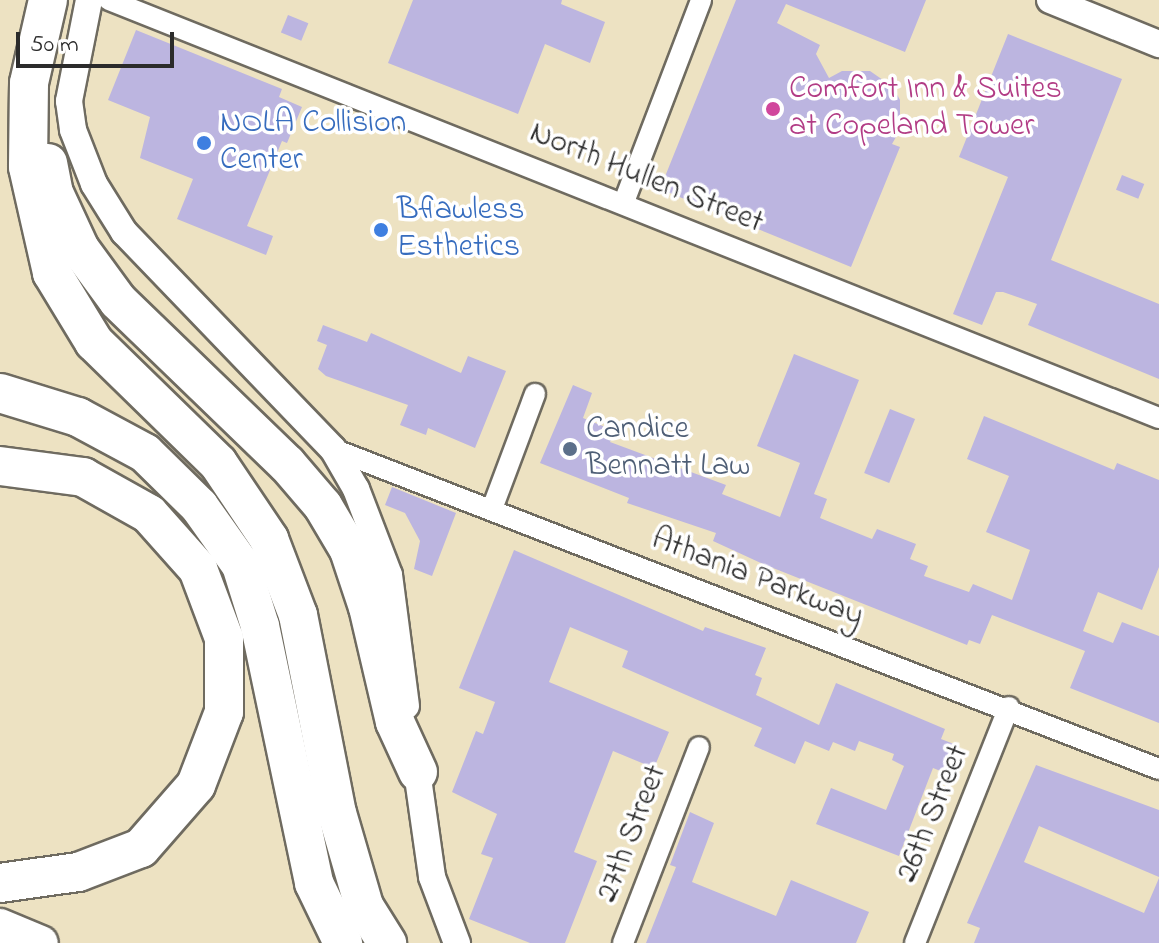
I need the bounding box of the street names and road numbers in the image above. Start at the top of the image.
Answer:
street label: North Hullen Street [524,115,768,243]
street label: Athania Parkway [646,521,868,637]
street label: 26th Street [889,740,979,888]
street label: 27th Street [589,760,677,908]

